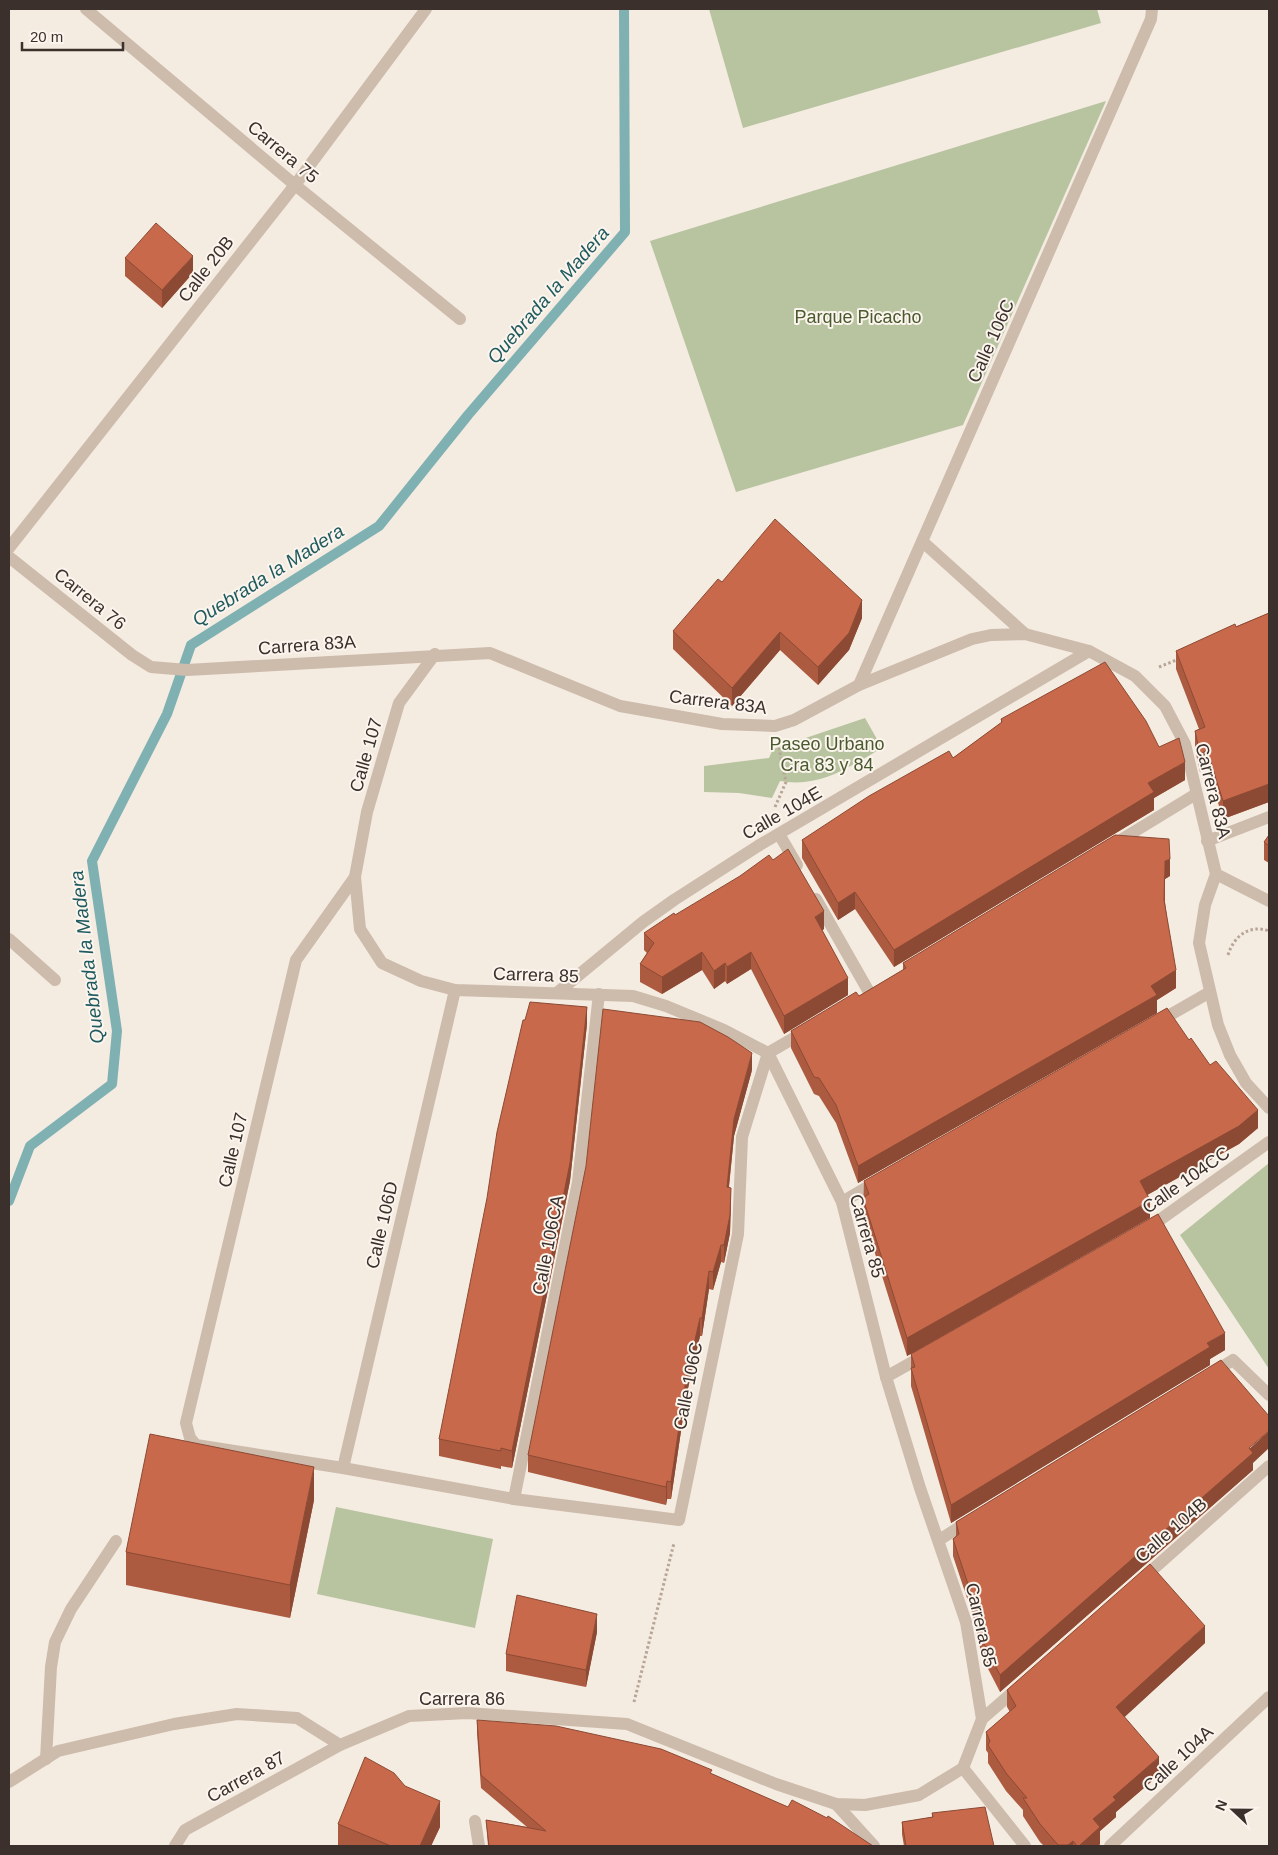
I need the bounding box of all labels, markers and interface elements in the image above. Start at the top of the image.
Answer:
scale bar [22,20,124,52]
text: 20 m [30,28,63,45]
street label: Carrera 75 [244,117,322,187]
water label: Quebrada la Madera [483,222,613,368]
street label: Calle 20B [174,232,238,306]
street label: Calle 106C [964,296,1018,386]
park label: Parque Picacho [794,307,922,327]
water label: Quebrada la Madera [189,520,347,630]
street label: Carrera 76 [50,564,130,634]
street label: Carrera 83A [257,632,357,658]
street label: Carrera 83A [668,686,768,718]
street label: Calle 107 [346,716,386,794]
park label: Paseo Urbano Cra 83 y 84 [769,734,885,775]
street label: Carrera 83A [1191,741,1235,841]
street label: Calle 104E [739,782,825,844]
water label: Quebrada la Madera [66,869,108,1045]
street label: Carrera 85 [493,964,579,986]
street label: Calle 107 [215,1111,251,1189]
street label: Calle 104CC [1138,1143,1234,1217]
street label: Calle 106D [362,1179,402,1271]
street label: Carrera 85 [846,1192,888,1280]
street label: Calle 106CA [529,1193,567,1297]
street label: Calle 106C [670,1340,706,1432]
street label: Calle 104B [1131,1494,1211,1566]
street label: Carrera 85 [962,1581,1000,1669]
street label: Carrera 86 [419,1689,505,1709]
street label: Calle 104A [1139,1722,1217,1796]
street label: Carrera 87 [204,1747,288,1807]
north arrow [1208,1785,1258,1835]
text: N [1212,1797,1230,1813]

